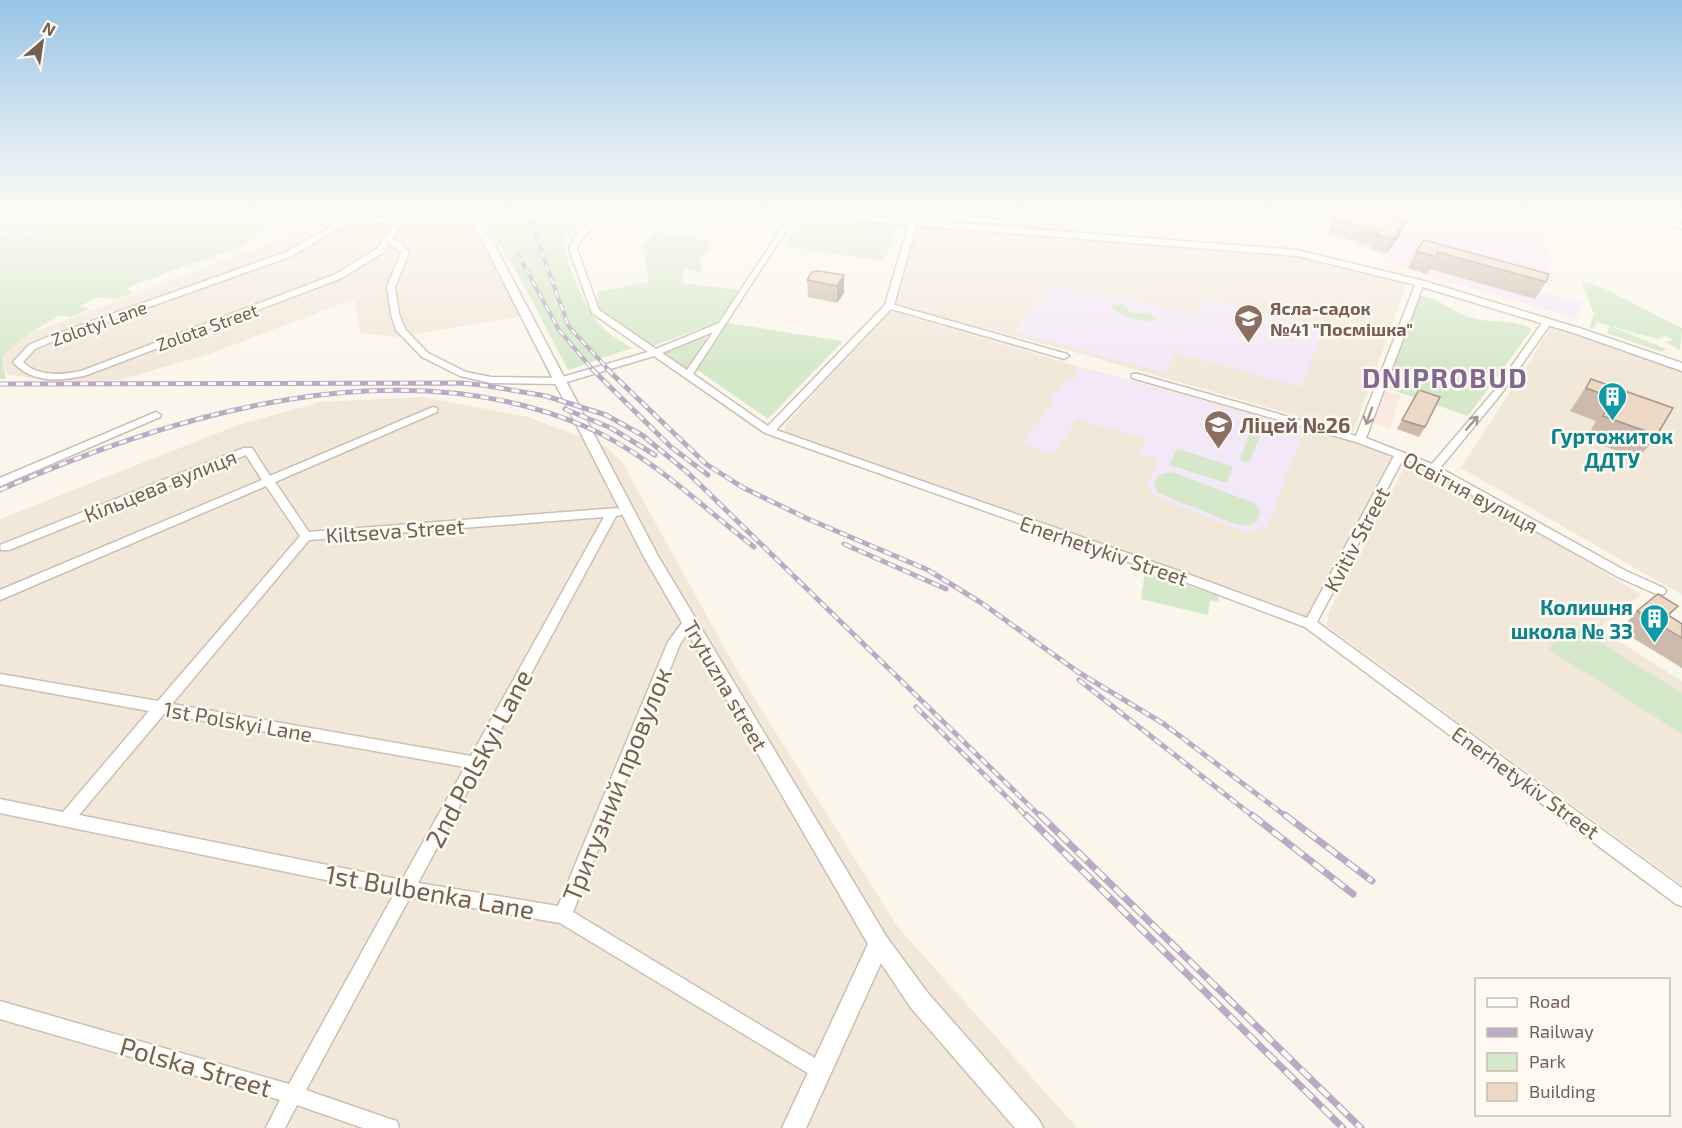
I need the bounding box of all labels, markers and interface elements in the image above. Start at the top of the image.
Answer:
north arrow [12,12,72,72]
text: N [40,17,59,40]
street label: Zolotyi Lane [48,296,150,350]
place label: Ясла-садок №41 "Посмішка" [1270,297,1413,340]
street label: Zolota Street [153,298,261,356]
school or university icon: Ясла-садок №41 "Посмішка" [1233,302,1265,344]
district label: DNIPROBUD [1362,361,1528,393]
building icon: Гуртожиток ДДТУ [1596,380,1628,422]
one-way arrow [1362,406,1373,425]
school or university icon: Ліцей №26 [1203,408,1235,450]
place label: Ліцей №26 [1240,412,1350,437]
one-way arrow [1465,416,1479,431]
place label: Гуртожиток ДДТУ [1551,423,1673,472]
street label: Кільцева вулиця [80,443,240,528]
street label: Освітня вулиця [1399,446,1543,539]
street label: Kvitiv Street [1318,482,1394,596]
street label: Enerhetykiv Street [1017,510,1191,590]
street label: Kiltseva Street [325,513,465,547]
place label: Колишня школа № 33 [1511,594,1633,643]
building icon: Колишня школа № 33 [1638,602,1670,644]
street label: Trytuzna street [679,615,773,755]
street label: Тритузний провулок [555,662,678,906]
street label: 2nd Polskyi Lane [418,664,538,852]
street label: 1st Polskyi Lane [162,696,314,746]
street label: Enerhetykiv Street [1448,720,1604,844]
street label: 1st Bulbenka Lane [323,857,537,925]
legend [1475,978,1670,1116]
text: Road [1529,990,1570,1012]
text: Railway [1529,1020,1594,1042]
street label: Polska Street [117,1030,276,1102]
text: Park [1529,1050,1566,1072]
text: Building [1529,1080,1596,1102]

